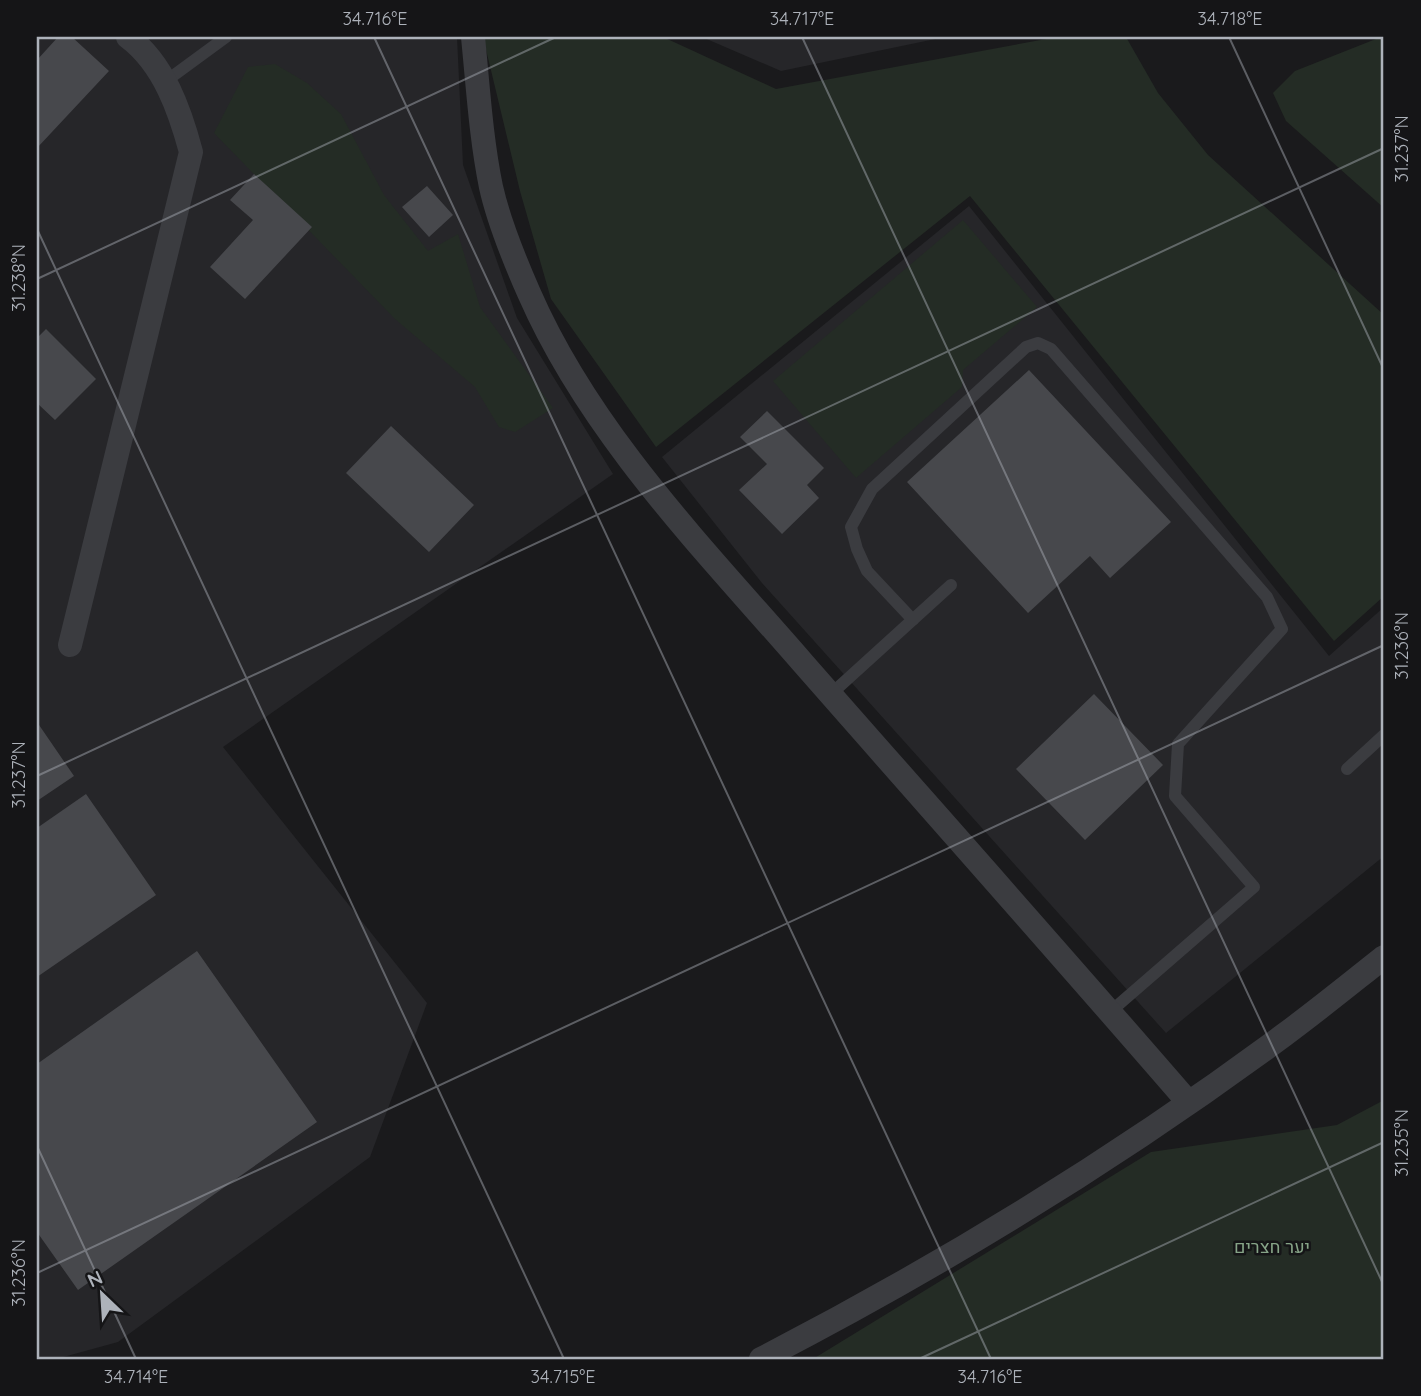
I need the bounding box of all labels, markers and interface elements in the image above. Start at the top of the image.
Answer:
text: 34.716°E [343,7,407,30]
text: 34.717°E [770,7,834,30]
text: 34.718°E [1198,7,1262,30]
text: 31.237°N [1390,115,1413,183]
text: 31.238°N [7,244,30,312]
text: 31.236°N [1390,612,1413,680]
text: 31.237°N [7,741,30,809]
text: 31.235°N [1390,1109,1413,1177]
park label: יער חצרים [1234,1235,1310,1258]
text: 31.236°N [7,1239,30,1307]
north arrow [66,1260,136,1330]
text: N [83,1265,106,1292]
text: 34.714°E [104,1365,168,1388]
text: 34.715°E [531,1365,595,1388]
text: 34.716°E [958,1365,1022,1388]

